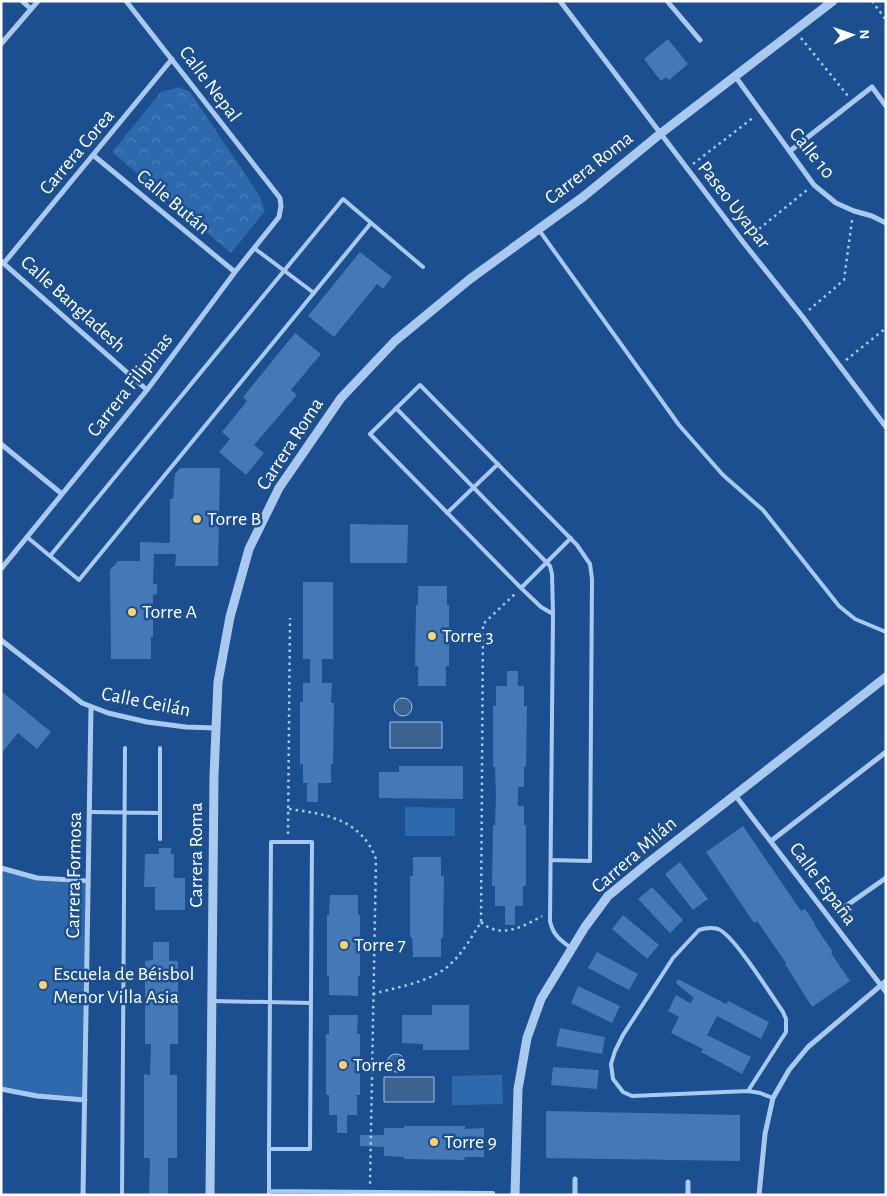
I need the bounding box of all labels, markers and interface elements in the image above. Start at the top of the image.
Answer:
north arrow [827,10,877,60]
text: N [857,29,871,40]
street label: Calle Nepal [175,42,245,126]
street label: Carrera Corea [36,105,118,199]
street label: Calle 10 [786,124,838,182]
street label: Carrera Roma [541,128,637,208]
street label: Paseo Uyapar [694,158,774,253]
street label: Calle Bután [133,166,213,238]
street label: Calle Bangladesh [17,252,129,356]
street label: Carrera Filipinas [83,329,177,441]
street label: Carrera Roma [253,394,327,494]
place label: Torre B [207,509,261,529]
marker: Torre B [191,513,203,525]
place label: Torre A [142,602,198,622]
marker: Torre A [126,606,138,618]
place label: Torre 3 [442,626,494,646]
marker: Torre 3 [426,630,438,642]
street label: Calle Ceilán [100,684,192,720]
street label: Carrera Roma [186,802,206,908]
street label: Carrera Formosa [63,811,85,939]
street label: Carrera Milán [588,813,680,897]
street label: Calle España [786,839,860,929]
place label: Torre 7 [354,935,406,955]
marker: Torre 7 [338,939,350,951]
place label: Escuela de Béisbol Menor Villa Asia [53,964,195,1007]
marker: Escuela de Béisbol Menor Villa Asia [37,979,49,991]
place label: Torre 8 [353,1055,406,1075]
marker: Torre 8 [337,1059,349,1071]
place label: Torre 9 [444,1132,497,1152]
marker: Torre 9 [428,1136,440,1148]

